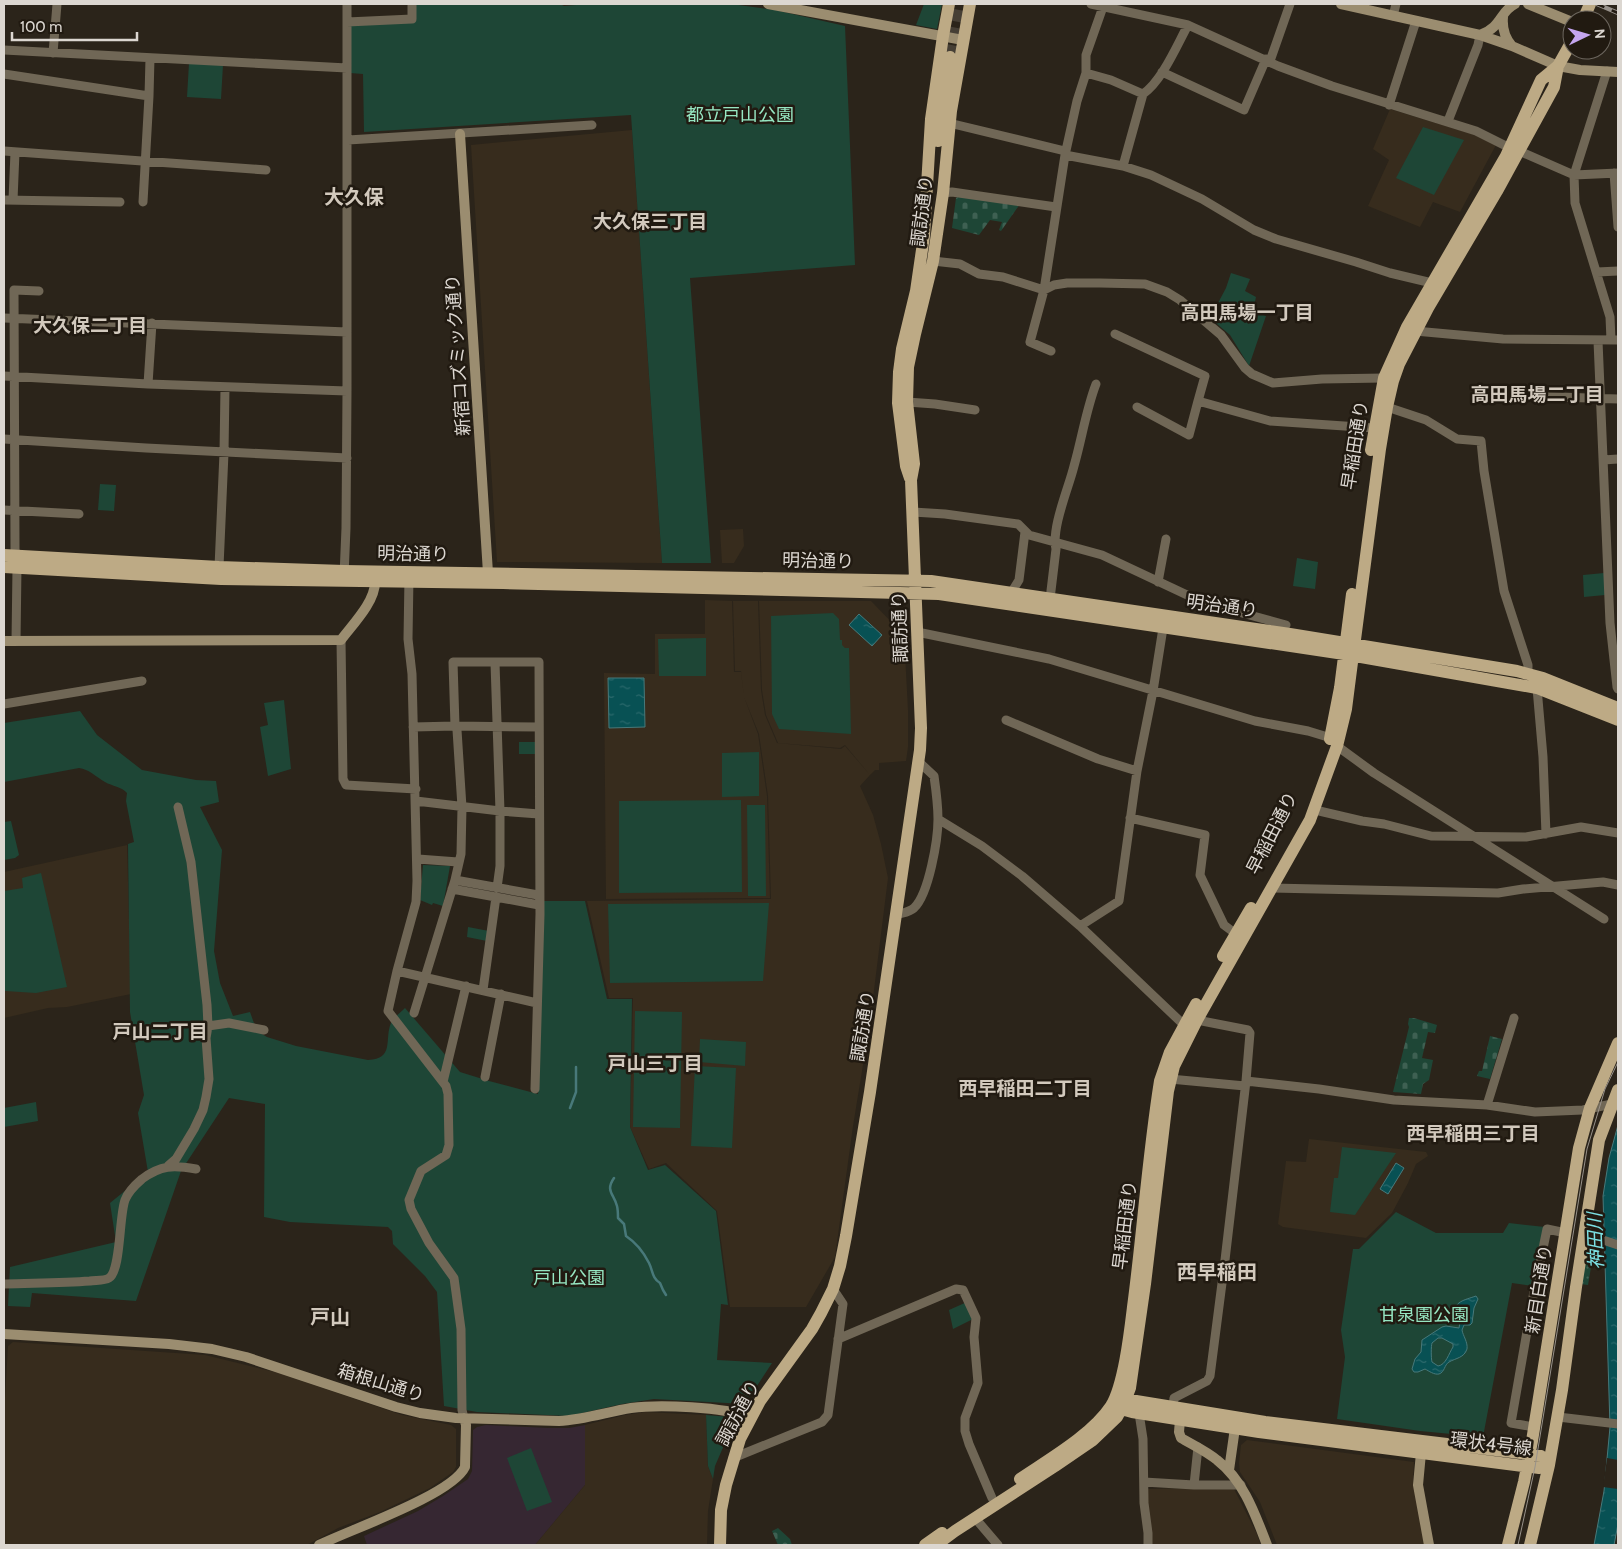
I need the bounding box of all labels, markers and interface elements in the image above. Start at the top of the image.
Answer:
scale bar [12,10,138,42]
north arrow [1562,10,1612,60]
text: 100 m [20,18,62,36]
text: N [1591,28,1609,40]
park label: 都立戸山公園 [686,104,794,126]
street label: 諏訪通り [907,174,937,248]
district label: 大久保 [324,185,384,209]
district label: 大久保三丁目 [593,210,707,233]
street label: 新宿コズミック通り [441,273,475,437]
district label: 高田馬場一丁目 [1180,301,1314,324]
district label: 大久保二丁目 [33,314,147,337]
district label: 高田馬場二丁目 [1470,383,1604,406]
street label: 早稲田通り [1337,399,1373,491]
street label: 明治通り [377,542,449,566]
street label: 明治通り [782,549,854,573]
street label: 明治通り [1185,590,1259,622]
street label: 諏訪通り [888,591,912,663]
street label: 早稲田通り [1242,788,1302,878]
street label: 諏訪通り [847,989,879,1063]
district label: 戸山二丁目 [112,1020,208,1043]
district label: 戸山三丁目 [607,1052,703,1075]
district label: 西早稲田二丁目 [958,1077,1092,1100]
district label: 西早稲田三丁目 [1406,1122,1540,1145]
street label: 早稲田通り [1109,1179,1141,1271]
water label: 神田川 [1583,1210,1608,1270]
street label: 新目白通り [1521,1243,1557,1335]
district label: 西早稲田 [1177,1260,1257,1284]
park label: 戸山公園 [533,1267,605,1289]
park label: 甘泉園公園 [1379,1304,1469,1326]
district label: 戸山 [310,1305,350,1329]
street label: 箱根山通り [335,1359,427,1407]
street label: 諏訪通り [711,1376,765,1450]
street label: 環状4号線 [1449,1428,1533,1460]

